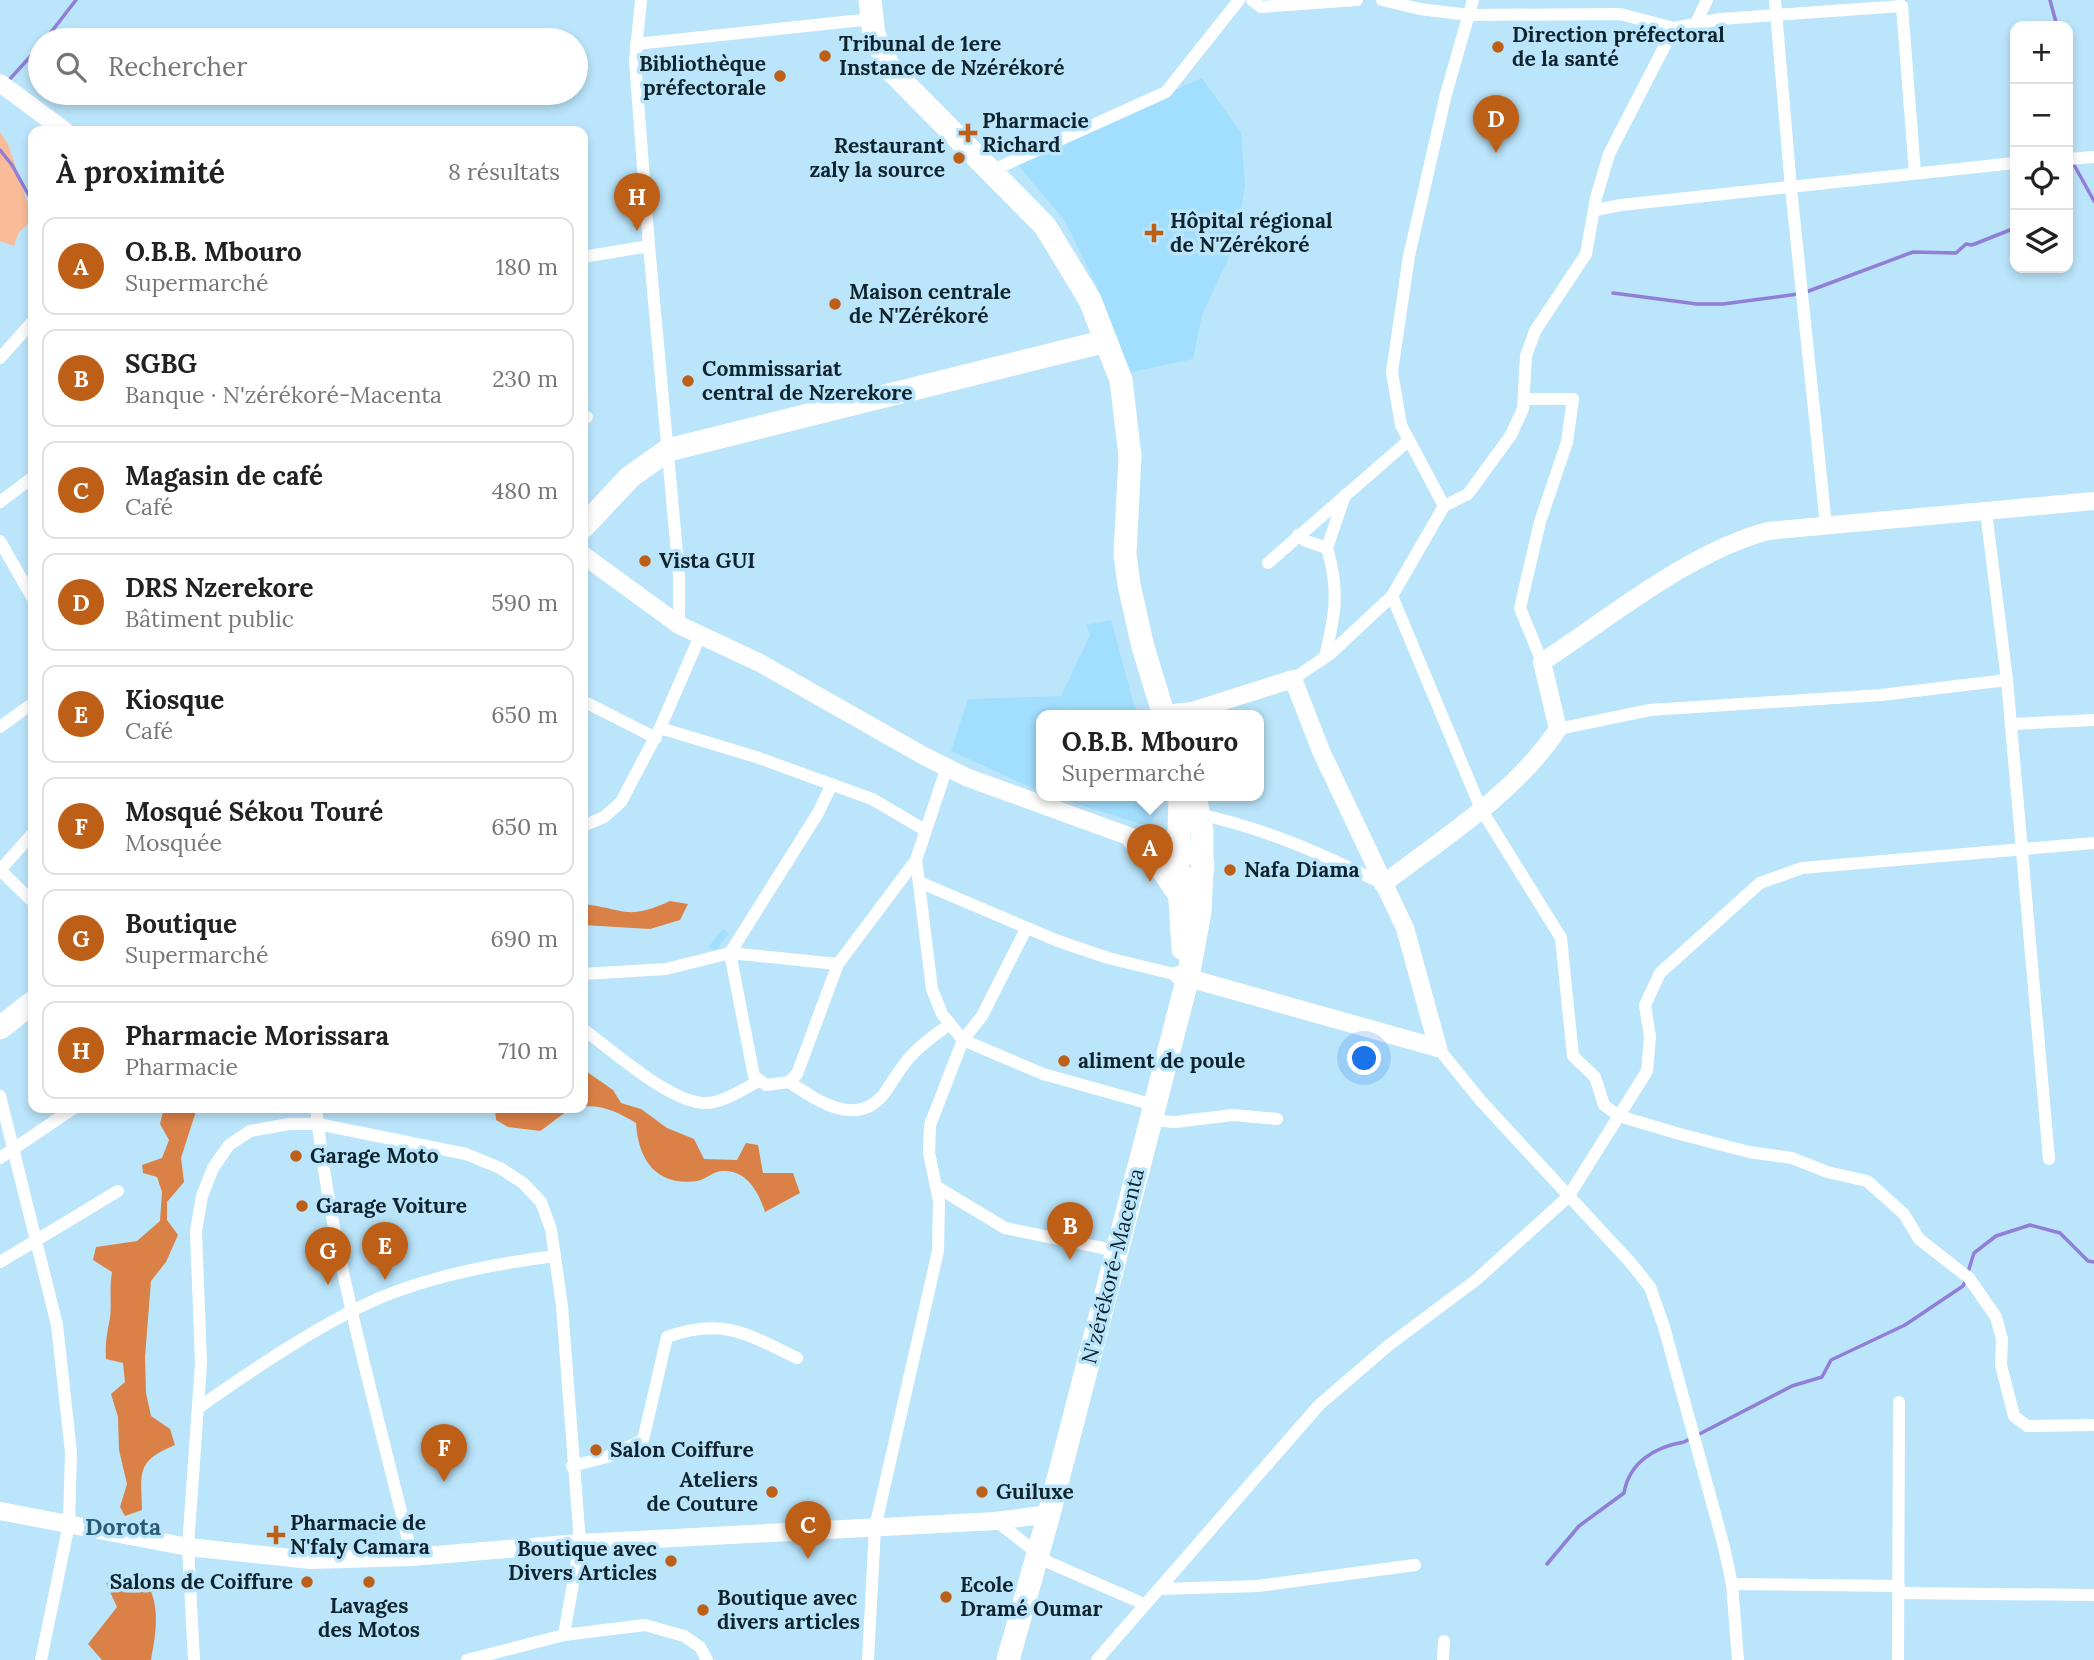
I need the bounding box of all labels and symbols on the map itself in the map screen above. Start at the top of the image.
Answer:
place label: Direction préfectoral de la santé [1512,21,1725,72]
place label: Tribunal de 1ere Instance de Nzérékoré [839,30,1065,81]
marker: Direction préfectoral de la santé [1490,39,1506,55]
marker: Tribunal de 1ere Instance de Nzérékoré [817,48,833,64]
place label: Bibliothèque préfectorale [639,50,766,101]
marker: Bibliothèque préfectorale [772,68,788,84]
pin: D [1473,95,1519,153]
place label: Pharmacie Richard [982,107,1089,158]
marker: Pharmacie Richard [960,125,976,141]
place label: Restaurant zaly la source [810,132,945,183]
marker: Restaurant zaly la source [951,150,967,166]
pin: H [614,173,660,231]
place label: Hôpital régional de N'Zérékoré [1170,207,1333,258]
marker: Hôpital régional de N'Zérékoré [1144,223,1164,243]
place label: Maison centrale de N'Zérékoré [849,278,1011,329]
marker: Maison centrale de N'Zérékoré [827,296,843,312]
place label: Commissariat central de Nzerekore [702,355,913,406]
marker: Commissariat central de Nzerekore [680,373,696,389]
place label: Vista GUI [659,547,756,574]
marker: Vista GUI [637,553,653,569]
pin: A [1127,824,1173,882]
place label: Nafa Diama [1244,856,1359,883]
marker: Nafa Diama [1222,862,1238,878]
your location [1347,1041,1381,1075]
place label: aliment de poule [1078,1047,1245,1074]
marker: aliment de poule [1056,1053,1072,1069]
place label: Garage Moto [310,1142,439,1169]
marker: Garage Moto [288,1148,304,1164]
street label: N'zérékoré-Macenta [1075,1165,1150,1366]
place label: Garage Voiture [316,1192,467,1219]
marker: Garage Voiture [294,1198,310,1214]
pin: B [1047,1202,1093,1260]
pin: E [362,1222,408,1280]
pin: G [305,1227,351,1285]
pin: F [421,1424,467,1482]
place label: Salon Coiffure [610,1436,754,1463]
marker: Salon Coiffure [588,1442,604,1458]
place label: Ateliers de Couture [647,1466,758,1517]
place label: Guiluxe [996,1478,1074,1505]
marker: Ateliers de Couture [764,1484,780,1500]
marker: Guiluxe [974,1484,990,1500]
pin: C [785,1501,831,1559]
place label: Pharmacie de N'faly Camara [290,1509,430,1560]
district label: Dorota [85,1512,161,1541]
marker: Pharmacie de N'faly Camara [268,1527,284,1543]
place label: Boutique avec Divers Articles [508,1535,657,1586]
marker: Boutique avec Divers Articles [663,1553,679,1569]
place label: Salons de Coiffure [110,1568,293,1595]
place label: Ecole Dramé Oumar [960,1571,1103,1622]
marker: Salons de Coiffure [299,1574,315,1590]
marker: Lavages des Motos [361,1574,377,1590]
place label: Boutique avec divers articles [717,1584,860,1635]
marker: Ecole Dramé Oumar [938,1589,954,1605]
place label: Lavages des Motos [318,1592,420,1643]
marker: Boutique avec divers articles [695,1602,711,1618]

